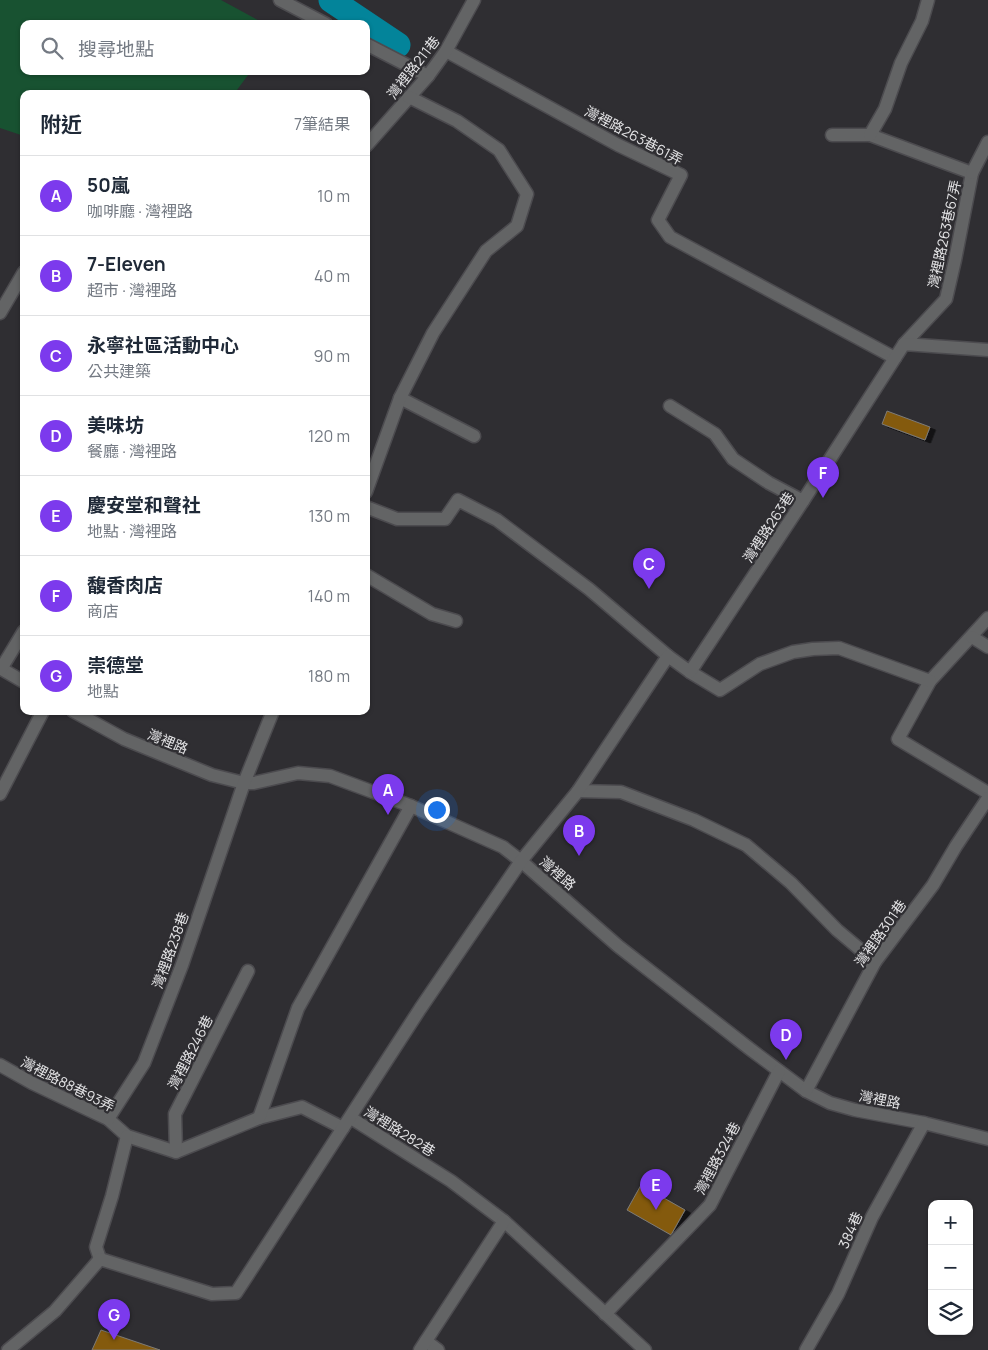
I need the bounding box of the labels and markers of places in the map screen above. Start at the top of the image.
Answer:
pin: F [807,457,839,498]
pin: C [633,548,665,589]
pin: A [372,774,404,815]
pin: B [563,815,595,856]
pin: D [770,1019,802,1060]
pin: E [640,1169,672,1210]
pin: G [98,1299,130,1340]

